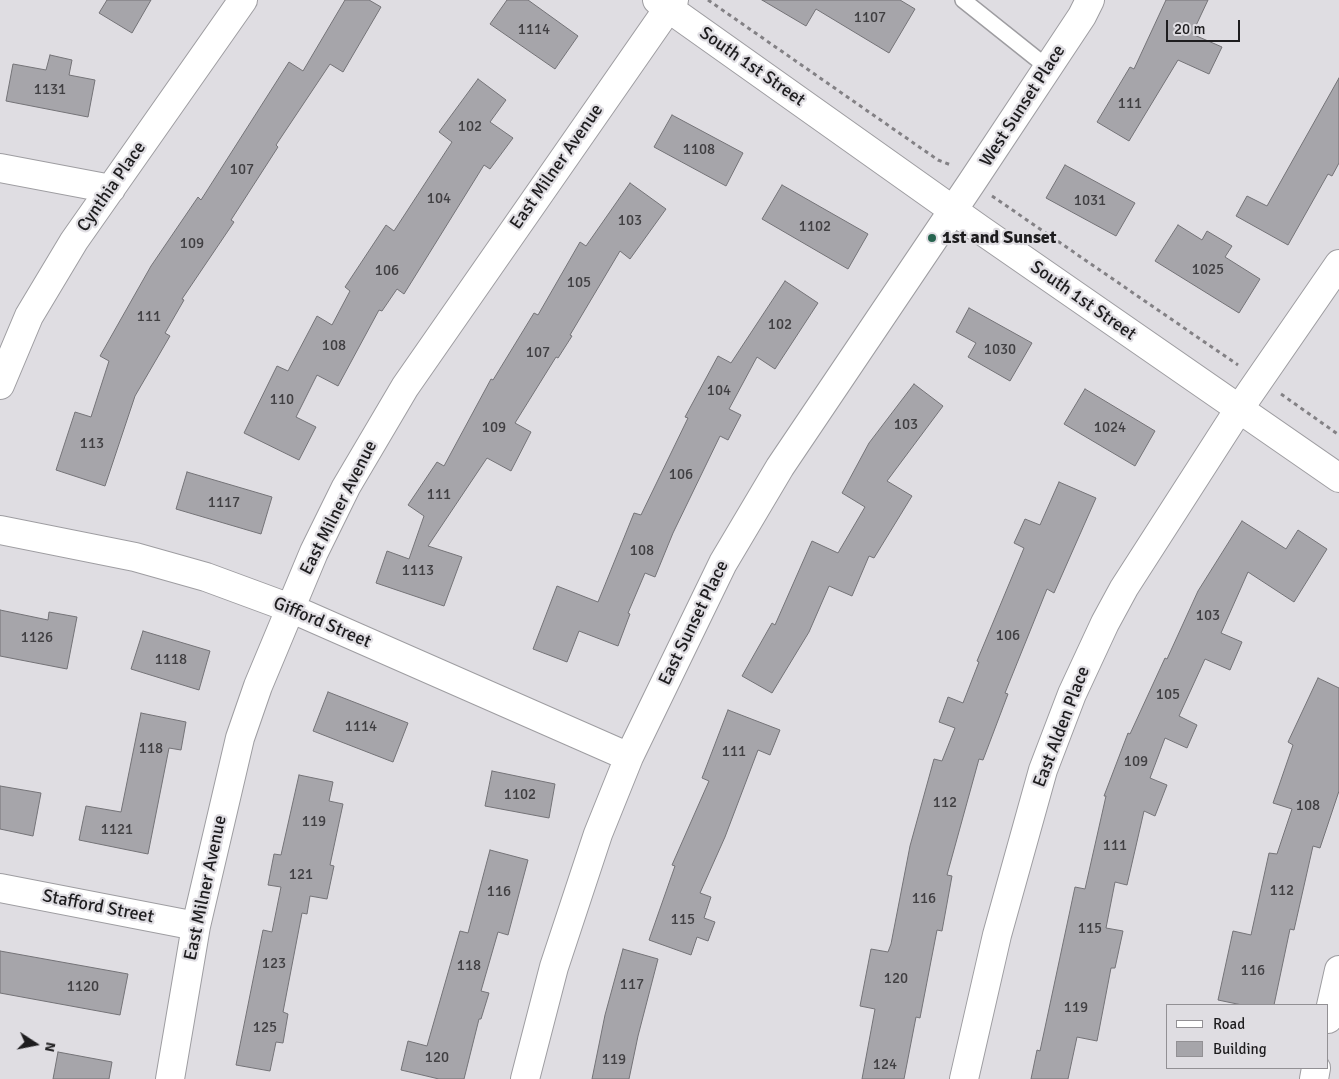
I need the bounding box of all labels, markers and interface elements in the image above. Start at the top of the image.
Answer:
house number: 1107 [854,9,886,27]
scale bar [1169,10,1243,42]
text: 20 m [1174,20,1205,38]
house number: 1114 [518,21,550,39]
street label: South 1st Street [695,23,809,111]
street label: West Sunset Place [976,41,1070,171]
house number: 1131 [34,81,66,99]
house number: 111 [1118,95,1142,113]
street label: East Milner Avenue [506,100,608,234]
house number: 102 [458,118,482,136]
street label: Cynthia Place [73,138,151,236]
house number: 1108 [683,141,715,159]
house number: 107 [230,161,254,179]
house number: 104 [427,190,451,208]
house number: 1031 [1074,192,1106,210]
house number: 103 [618,212,642,230]
house number: 1102 [799,218,831,236]
place label: 1st and Sunset [942,227,1057,249]
marker: 1st and Sunset [926,232,938,244]
house number: 109 [180,235,204,253]
street label: South 1st Street [1026,257,1140,345]
house number: 1025 [1192,261,1224,279]
house number: 106 [375,262,399,280]
house number: 105 [567,274,591,292]
house number: 111 [137,308,161,326]
house number: 102 [768,316,792,334]
house number: 108 [322,337,346,355]
house number: 1030 [984,341,1016,359]
house number: 107 [526,344,550,362]
house number: 104 [707,382,731,400]
house number: 110 [270,391,294,409]
house number: 103 [894,416,918,434]
house number: 109 [482,419,506,437]
house number: 1024 [1094,419,1126,437]
house number: 113 [80,435,104,453]
street label: East Milner Avenue [296,437,382,579]
house number: 106 [669,466,693,484]
house number: 111 [427,486,451,504]
house number: 1117 [208,494,240,512]
house number: 108 [630,542,654,560]
street label: East Sunset Place [654,557,734,689]
house number: 1113 [402,562,434,580]
street label: Gifford Street [270,593,374,653]
house number: 103 [1196,607,1220,625]
house number: 106 [996,627,1020,645]
house number: 1126 [21,629,53,647]
house number: 1118 [155,651,187,669]
street label: East Alden Place [1029,664,1095,790]
house number: 105 [1156,686,1180,704]
house number: 1114 [345,718,377,736]
house number: 118 [139,740,163,758]
house number: 111 [722,743,746,761]
house number: 109 [1124,753,1148,771]
house number: 1102 [504,786,536,804]
house number: 112 [933,794,957,812]
house number: 108 [1296,797,1320,815]
house number: 119 [302,813,326,831]
street label: East Milner Avenue [180,814,232,962]
house number: 1121 [101,821,133,839]
house number: 111 [1103,837,1127,855]
house number: 121 [289,866,313,884]
house number: 112 [1270,882,1294,900]
house number: 116 [487,883,511,901]
street label: Stafford Street [40,886,156,928]
house number: 116 [912,890,936,908]
house number: 115 [671,911,695,929]
house number: 115 [1078,920,1102,938]
house number: 123 [262,955,286,973]
house number: 118 [457,957,481,975]
house number: 116 [1241,962,1265,980]
house number: 120 [884,970,908,988]
house number: 117 [620,976,644,994]
house number: 1120 [67,978,99,996]
house number: 119 [1064,999,1088,1017]
legend [1166,1004,1329,1069]
text: Road [1213,1015,1245,1033]
north arrow [10,1019,60,1069]
house number: 125 [253,1019,277,1037]
text: Building [1213,1040,1267,1058]
text: N [41,1041,59,1053]
house number: 120 [425,1049,449,1067]
house number: 119 [602,1051,626,1069]
house number: 124 [873,1056,897,1074]

